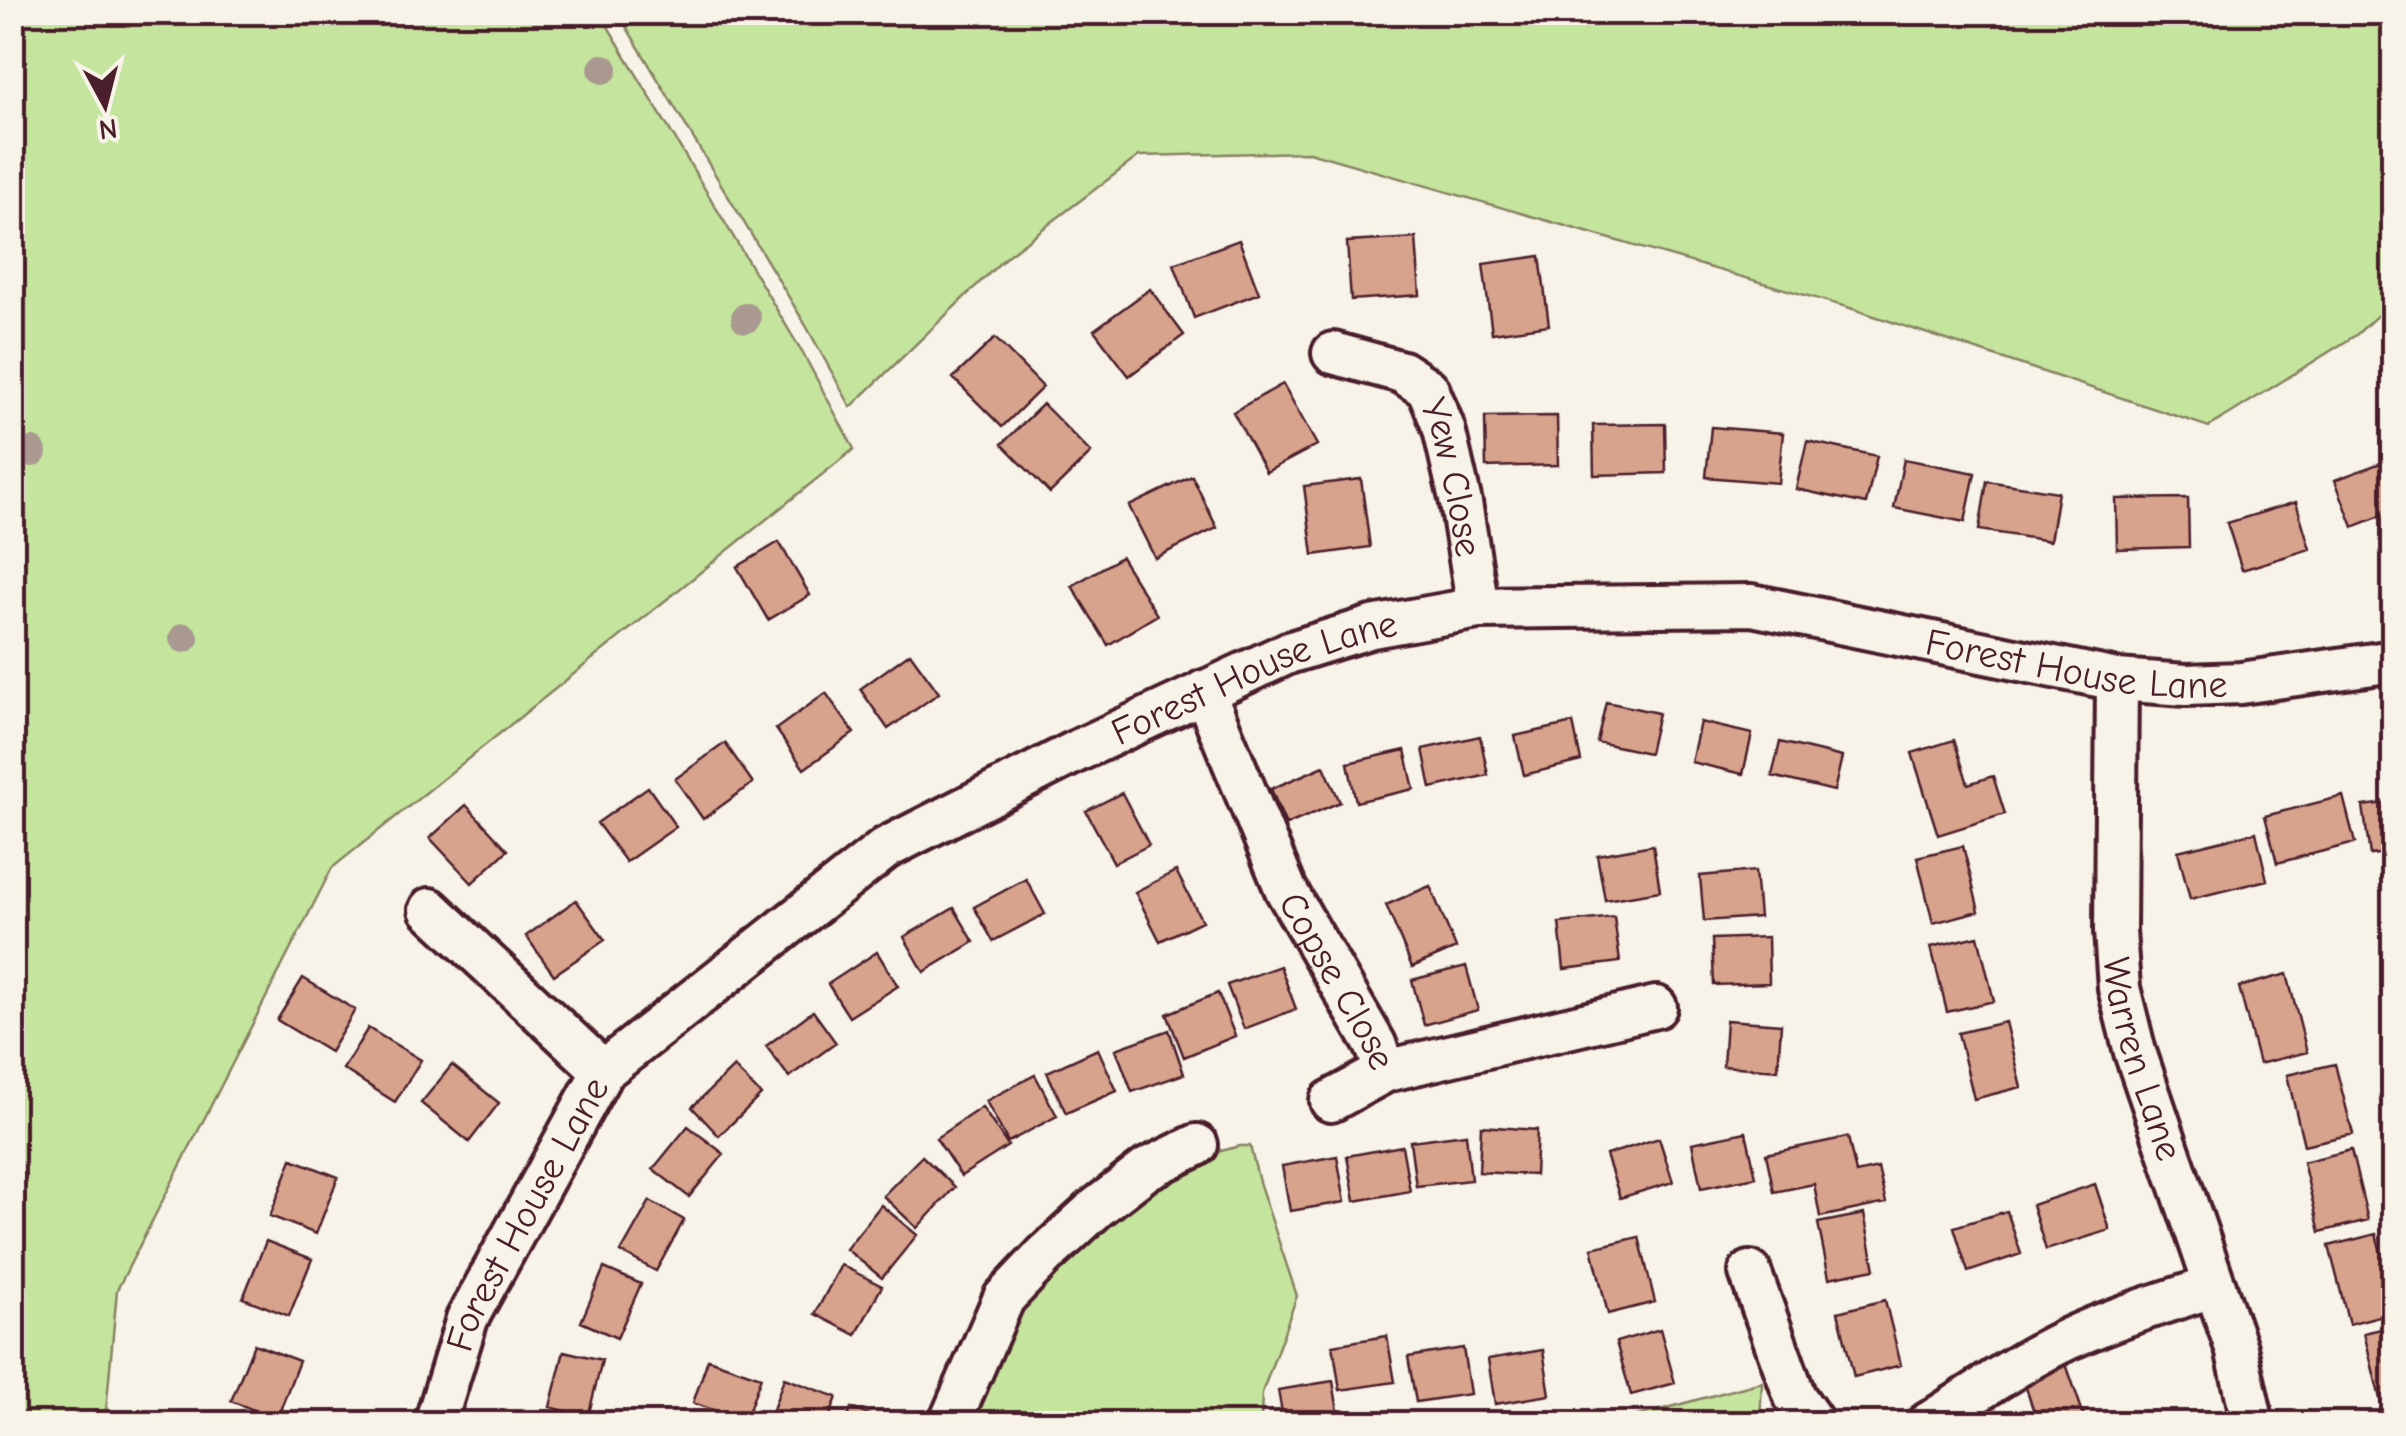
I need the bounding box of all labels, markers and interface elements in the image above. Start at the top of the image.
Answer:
north arrow [55,55,155,155]
text: N [97,112,119,146]
street label: Yew Close [1411,392,1490,560]
street label: Forest House Lane [1105,602,1401,755]
street label: Forest House Lane [1922,620,2228,708]
street label: Copse Close [1269,885,1404,1076]
street label: Warren Lane [2094,955,2191,1166]
street label: Forest House Lane [437,1070,618,1357]

